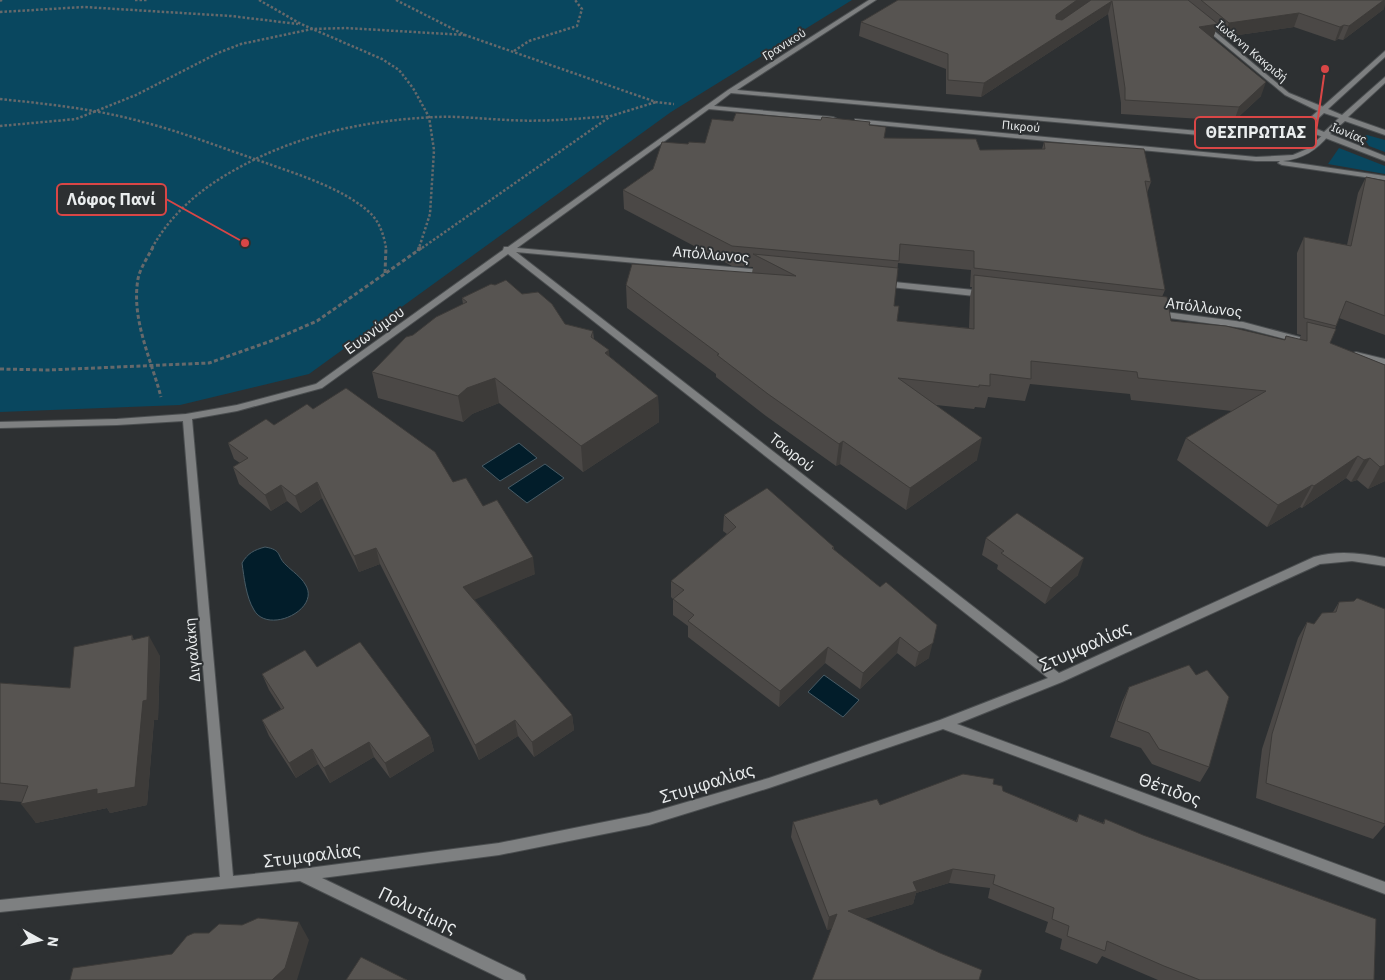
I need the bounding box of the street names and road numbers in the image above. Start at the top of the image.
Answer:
street label: Ιωάννη Κακριδή [1213,17,1291,85]
street label: Γρανικού [759,25,809,63]
street label: Πικρού [1001,117,1041,135]
street label: Ιωνίας [1329,119,1369,147]
street label: Απόλλωνος [672,241,750,267]
street label: Απόλλωνος [1165,293,1243,321]
street label: Ευωνύμου [340,302,408,358]
street label: Τσωρού [765,428,819,476]
street label: Στυμφαλίας [1036,616,1135,676]
street label: Διγαλάκη [180,617,204,683]
street label: Στυμφαλίας [657,758,757,808]
street label: Θέτιδος [1136,767,1205,811]
street label: Στυμφαλίας [262,838,362,872]
street label: Πολυτίμης [375,881,461,939]

